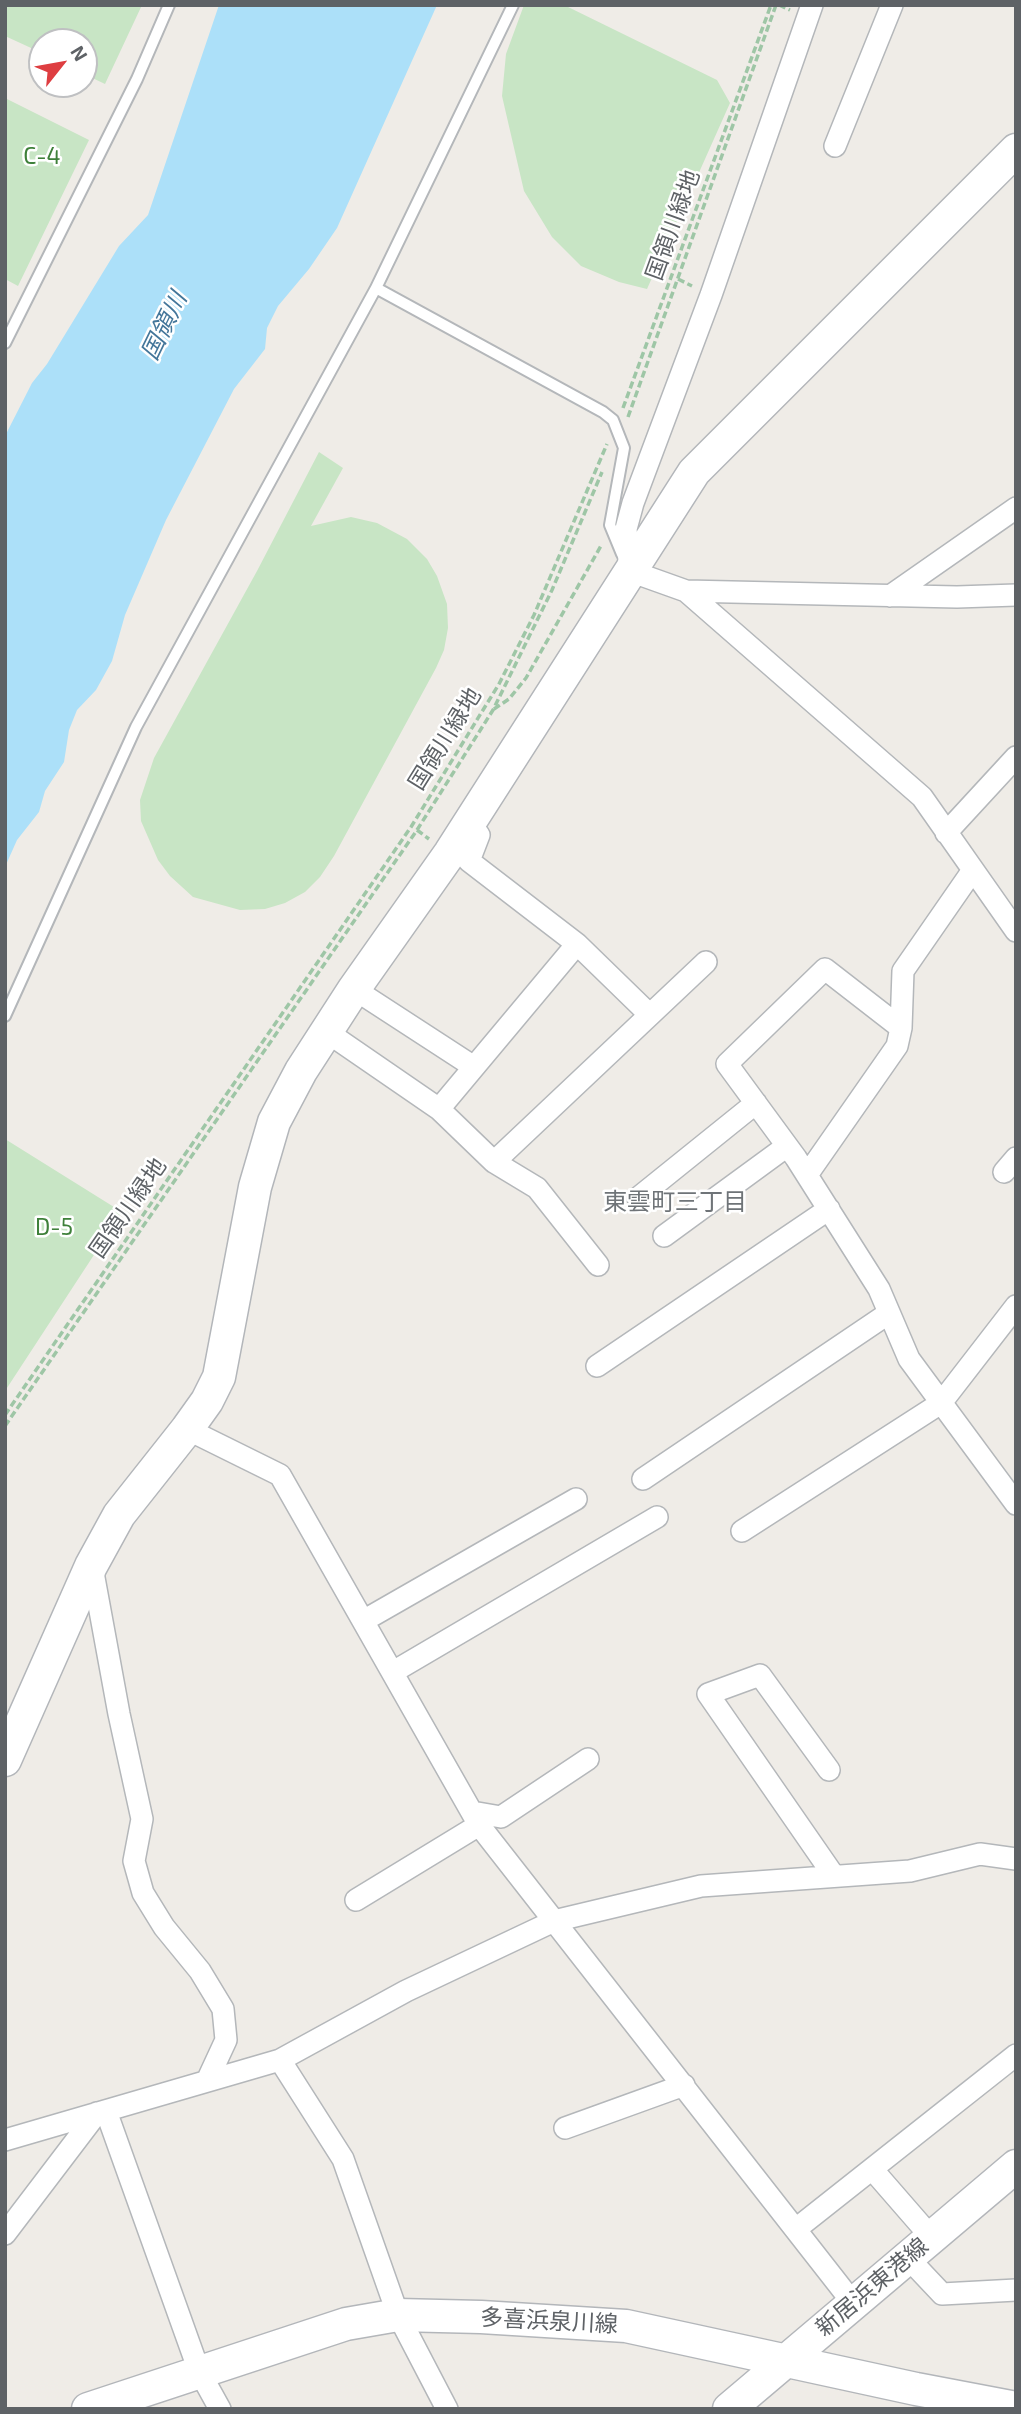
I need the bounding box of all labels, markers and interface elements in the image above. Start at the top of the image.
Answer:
north arrow [28,28,98,98]
text: N [66,41,93,65]
park label: C-4 [23,142,61,170]
street label: 国領川緑地 [640,166,706,284]
water label: 国領川 [135,287,193,365]
street label: 国領川緑地 [403,683,487,795]
street label: 国領川緑地 [84,1153,172,1263]
district label: 東雲町三丁目 [603,1188,747,1216]
park label: D-5 [35,1213,73,1241]
street label: 新居浜東港線 [810,2232,934,2342]
street label: 多喜浜泉川線 [479,2304,619,2338]

